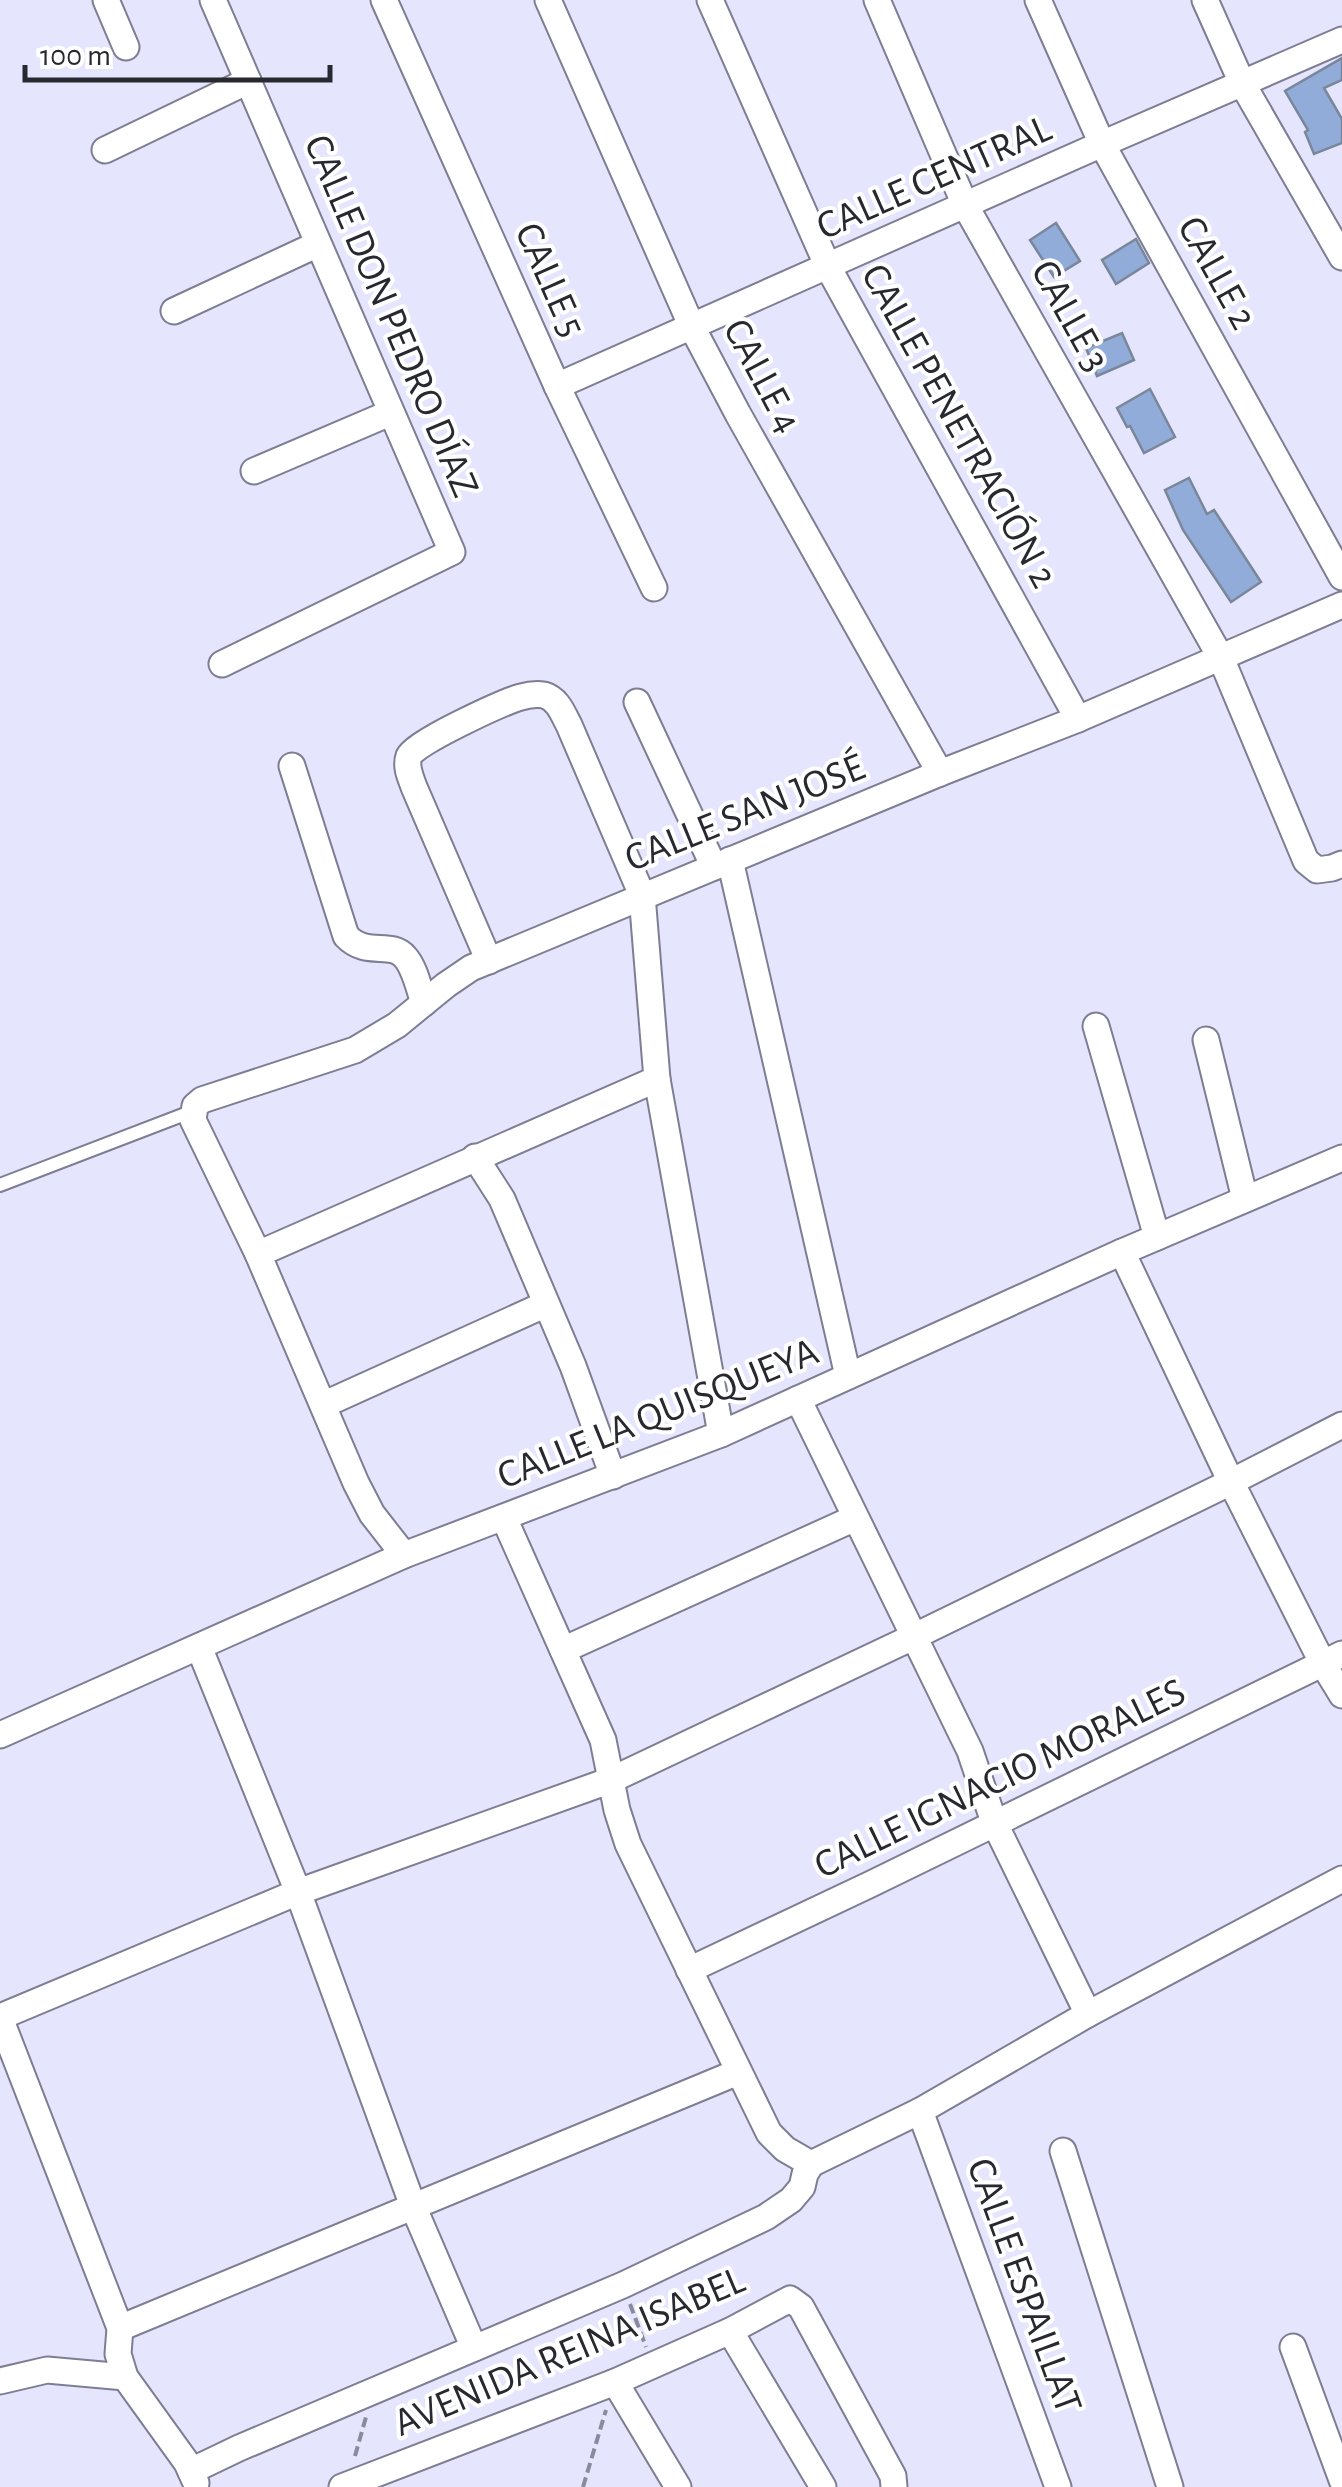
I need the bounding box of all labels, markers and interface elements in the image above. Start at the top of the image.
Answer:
scale bar [25,20,330,82]
text: 100 m [40,41,111,71]
street label: CALLE CENTRAL [811,108,1057,247]
street label: CALLE DON PEDRO DÍAZ [297,128,489,503]
street label: CALLE 2 [1170,210,1264,336]
street label: CALLE 5 [507,217,593,343]
street label: CALLE 3 [1024,254,1116,378]
street label: CALLE PENETRACIÓN 2 [854,256,1067,594]
street label: CALLE 4 [716,313,808,439]
street label: CALLE SAN JOSÉ [618,743,870,879]
street label: CALLE LA QUISQUEYA [492,1331,824,1497]
street label: CALLE IGNACIO MORALES [808,1672,1192,1886]
street label: CALLE ESPAILLAT [959,2153,1089,2419]
street label: AVENIDA REINA ISABEL [388,2260,750,2444]

